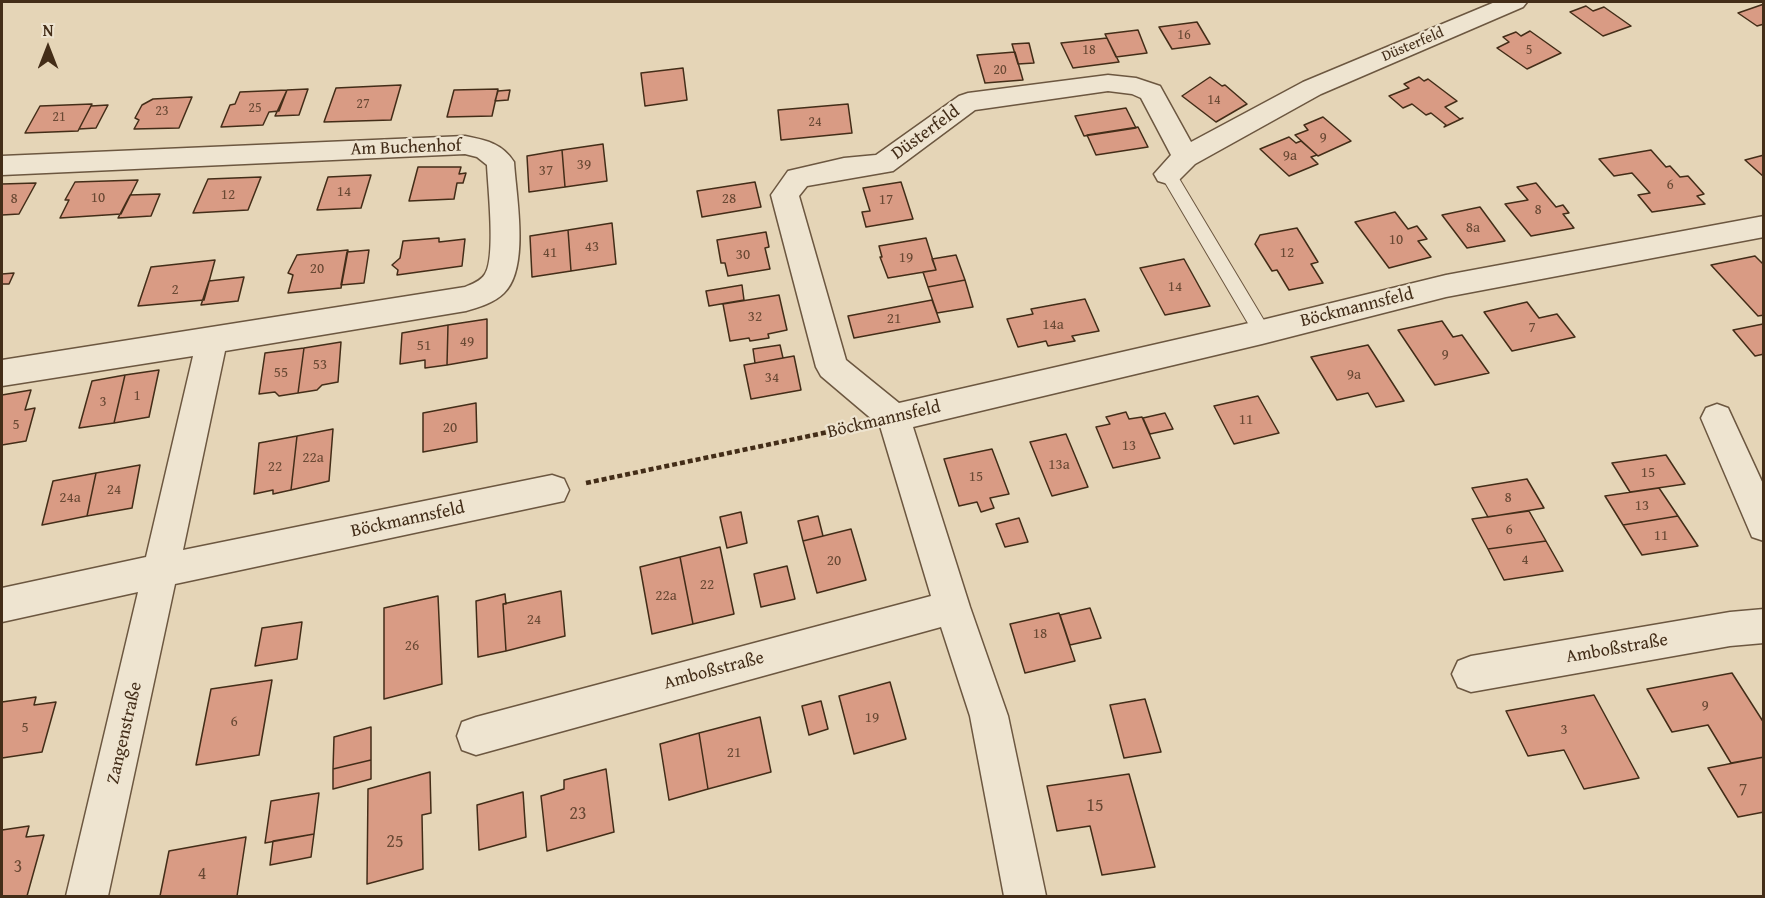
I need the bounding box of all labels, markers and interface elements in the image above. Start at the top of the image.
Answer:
north arrow [18,18,78,78]
text: N [43,18,53,42]
street label: Düsterfeld [1379,24,1447,66]
house number: 16 [1177,27,1191,43]
house number: 18 [1082,42,1096,58]
house number: 5 [1526,42,1532,58]
house number: 20 [993,62,1007,78]
house number: 14 [1207,92,1221,108]
house number: 27 [356,96,370,112]
house number: 25 [248,100,262,116]
street label: Düsterfeld [888,101,964,165]
house number: 23 [155,103,169,119]
house number: 21 [52,109,66,125]
house number: 24 [808,114,822,130]
house number: 9 [1319,129,1327,147]
street label: Am Buchenhof [350,135,462,161]
house number: 9a [1283,147,1297,165]
house number: 39 [577,156,591,174]
house number: 37 [539,162,553,180]
house number: 6 [1666,176,1674,194]
house number: 14 [337,183,351,201]
house number: 12 [221,186,235,204]
house number: 10 [91,189,105,207]
house number: 8 [10,190,18,208]
house number: 28 [722,190,736,208]
house number: 17 [879,191,893,209]
house number: 8 [1534,201,1542,219]
house number: 8a [1466,219,1480,237]
house number: 10 [1389,231,1403,249]
house number: 43 [585,238,599,256]
house number: 41 [543,244,557,262]
house number: 12 [1280,244,1294,262]
house number: 30 [736,246,750,264]
house number: 19 [899,249,913,267]
house number: 20 [310,260,324,278]
house number: 14 [1168,278,1182,296]
house number: 2 [171,281,179,299]
street label: Böckmannsfeld [1298,284,1416,332]
house number: 32 [748,308,762,326]
house number: 21 [887,310,901,328]
house number: 14a [1042,316,1064,334]
house number: 7 [1528,319,1536,337]
house number: 49 [460,333,474,351]
house number: 51 [417,337,431,355]
house number: 9 [1441,346,1449,364]
house number: 53 [313,356,327,374]
house number: 55 [274,364,288,382]
house number: 9a [1347,366,1361,384]
house number: 34 [765,369,779,387]
house number: 1 [133,387,141,405]
house number: 3 [99,393,107,411]
street label: Böckmannsfeld [825,396,943,444]
house number: 11 [1239,411,1253,429]
house number: 5 [12,416,20,434]
house number: 20 [443,419,457,437]
house number: 13 [1122,437,1136,455]
house number: 22a [302,449,324,467]
house number: 13a [1048,456,1070,474]
house number: 22 [268,458,282,476]
house number: 15 [1641,464,1655,482]
house number: 15 [969,468,983,486]
house number: 24 [107,481,121,499]
house number: 24a [59,489,81,507]
house number: 8 [1504,489,1512,507]
street label: Böckmannsfeld [349,497,467,543]
house number: 13 [1635,497,1649,515]
house number: 6 [1505,521,1513,539]
house number: 11 [1654,527,1668,545]
house number: 4 [1521,551,1529,569]
house number: 20 [827,552,841,570]
house number: 22 [700,576,714,594]
house number: 22a [655,587,677,605]
house number: 24 [527,611,541,629]
house number: 18 [1033,625,1047,643]
street label: Amboßstraße [1564,629,1670,669]
house number: 26 [405,637,419,655]
street label: Amboßstraße [661,647,767,695]
street label: Zangenstraße [103,680,147,786]
house number: 9 [1701,697,1709,715]
house number: 19 [865,709,879,727]
house number: 6 [230,713,238,731]
house number: 5 [21,719,29,737]
house number: 3 [1560,721,1568,739]
house number: 21 [727,744,741,762]
house number: 7 [1739,779,1747,801]
house number: 15 [1086,795,1104,817]
house number: 23 [569,803,587,825]
house number: 25 [386,831,404,853]
house number: 3 [14,856,22,878]
house number: 4 [198,863,206,885]

